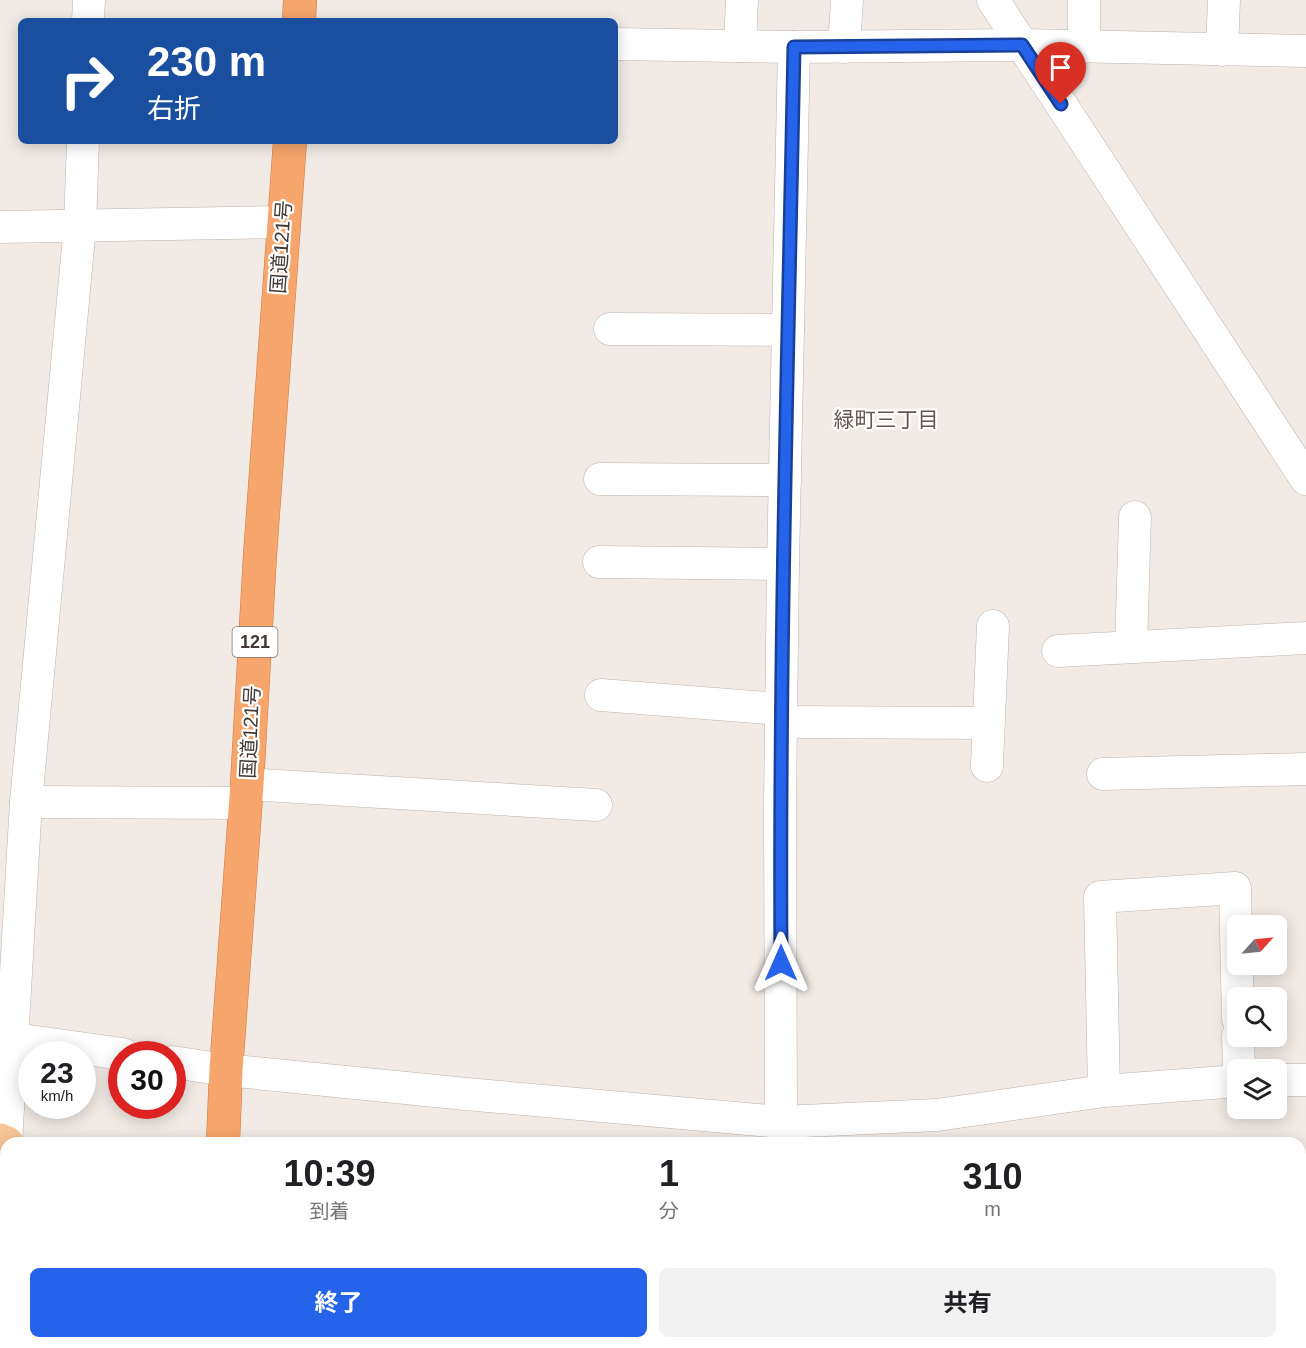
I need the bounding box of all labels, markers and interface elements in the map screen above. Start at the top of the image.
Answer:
text: 230 m [147,38,266,85]
icon: right [48,42,126,120]
pin [1035,42,1086,104]
icon: arrive [1044,51,1077,84]
text: 右折 [147,94,201,124]
street label: 国道121号 [267,200,295,294]
district label: 緑町三丁目 [834,408,939,431]
road number: 121 [232,627,278,657]
street label: 国道121号 [237,685,263,779]
north arrow [1227,915,1287,975]
map controls [1227,915,1287,1119]
position arrow [749,931,813,995]
button: search [1227,987,1287,1047]
speed limit sign: 30 [108,1041,186,1119]
text: 23 [40,1056,74,1089]
button: layers [1227,1059,1287,1119]
text: km/h [41,1087,73,1104]
text: 10:39 [283,1153,376,1194]
text: 1 [659,1153,679,1194]
text: 310 [962,1156,1023,1197]
text: m [984,1198,1001,1220]
text: 到着 [309,1200,349,1222]
text: 分 [659,1200,679,1222]
button: 終了 [30,1268,647,1337]
button: 共有 [659,1268,1276,1337]

